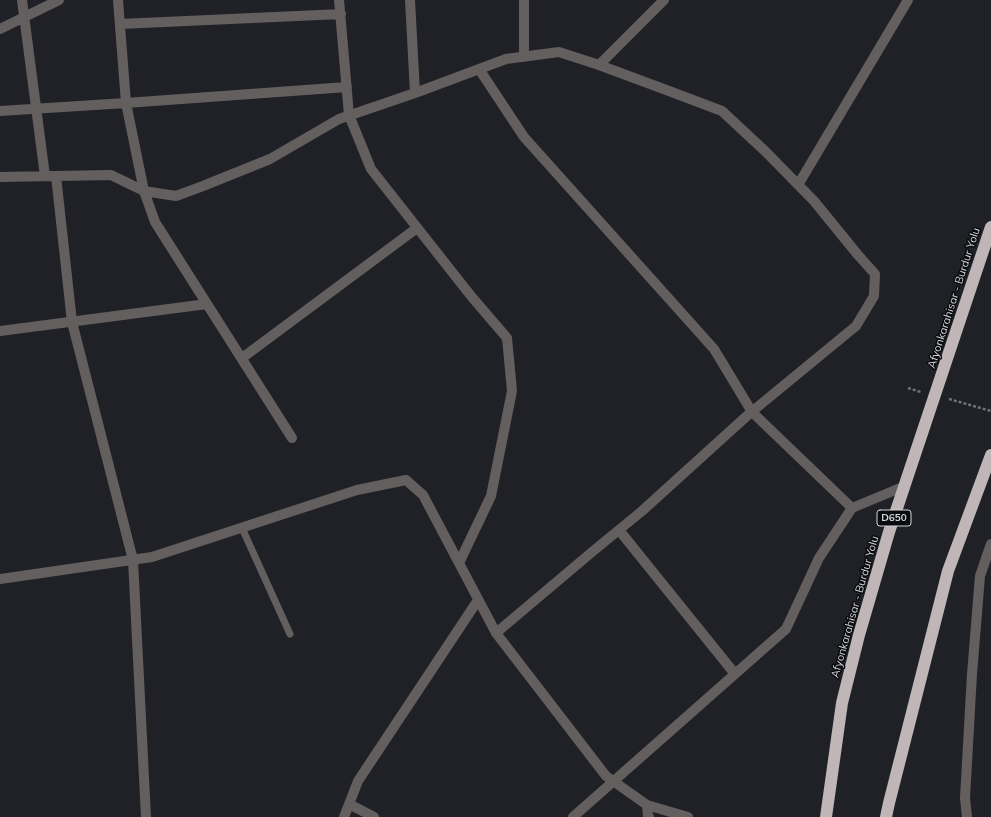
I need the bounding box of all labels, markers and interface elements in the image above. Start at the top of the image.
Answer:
street label: Afyonkarahisar - Burdur Yolu [925,226,983,370]
road number: D650 [877,510,911,526]
street label: Afyonkarahisar - Burdur Yolu [828,535,882,679]

